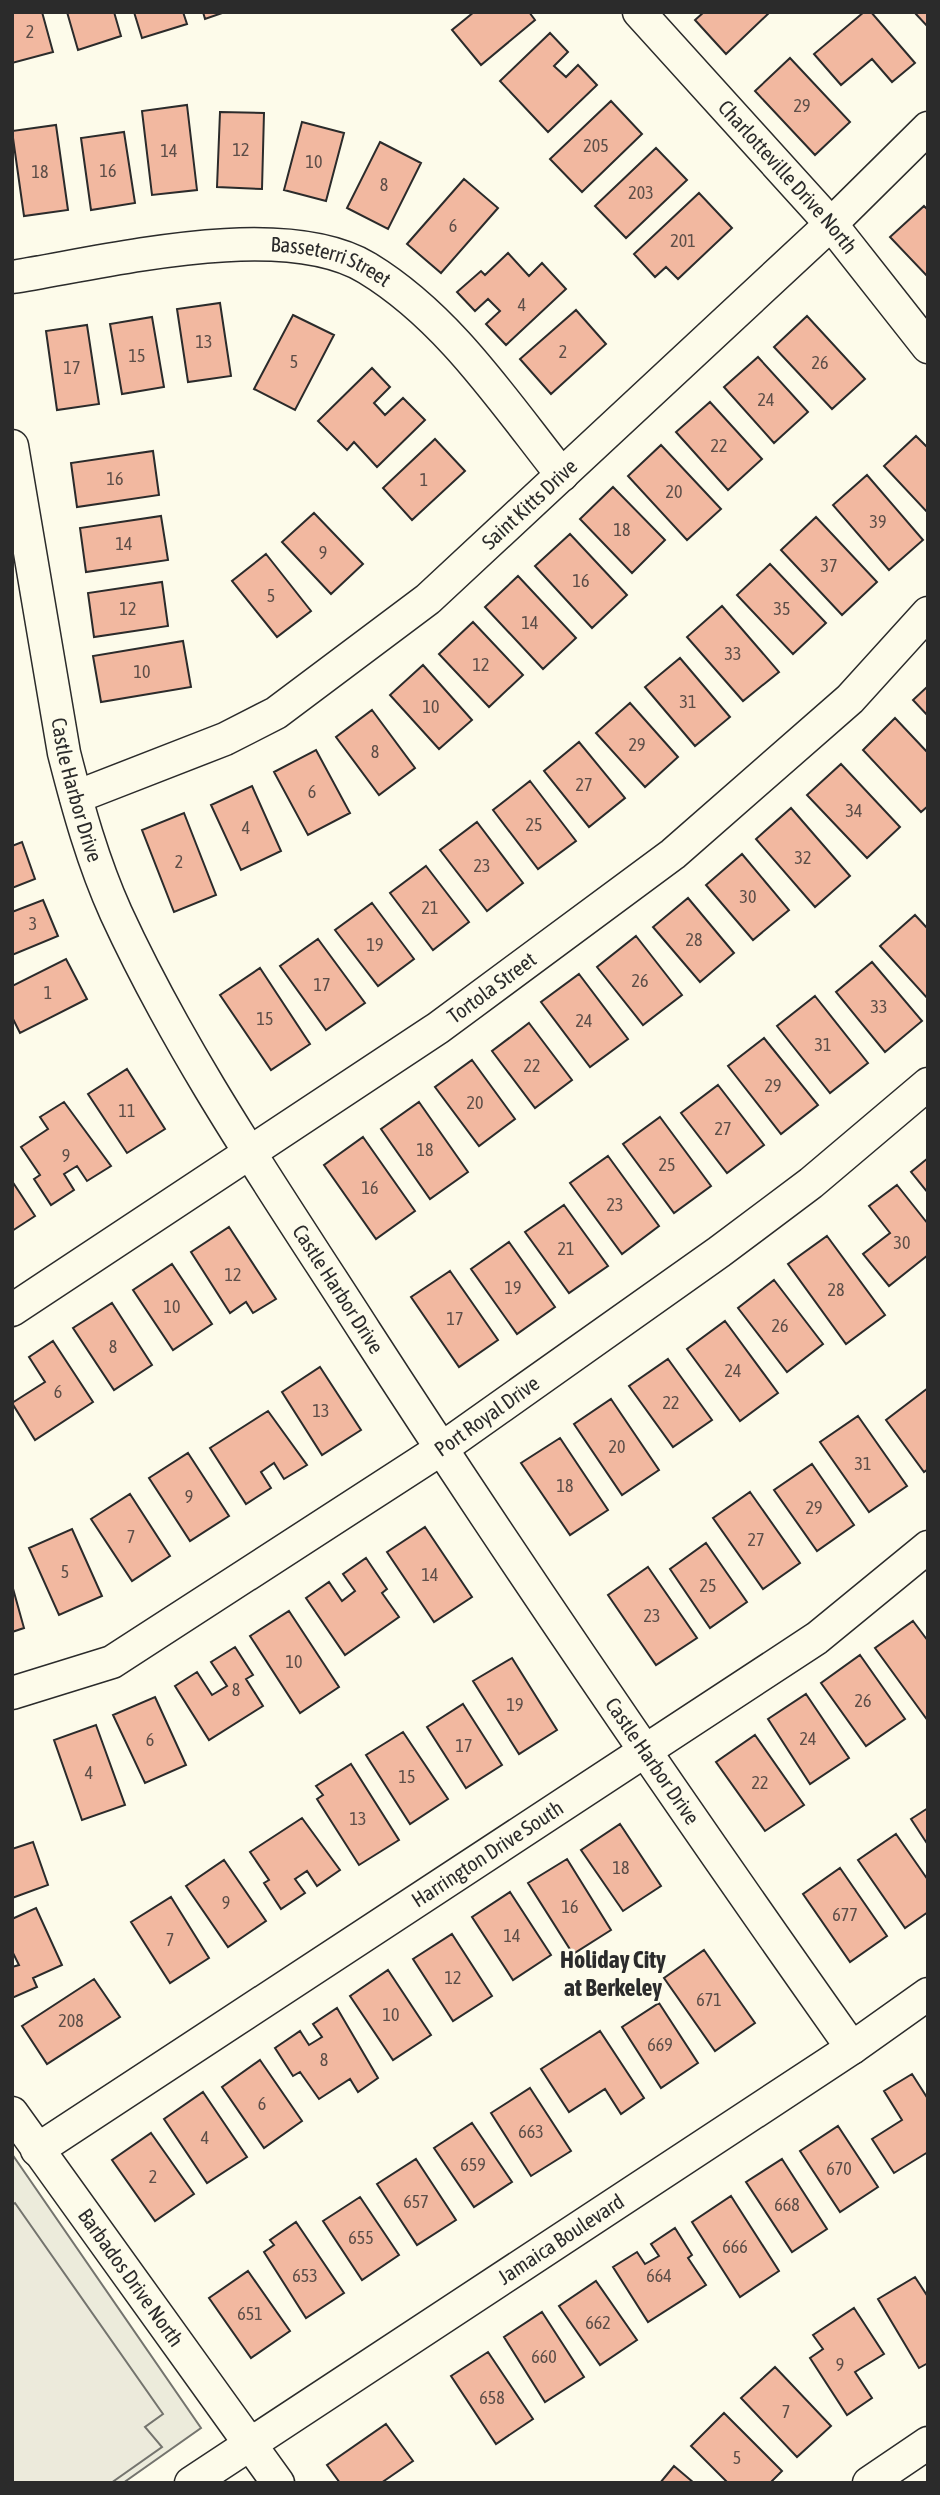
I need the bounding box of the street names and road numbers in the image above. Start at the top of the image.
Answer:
street label: Charlotteville Drive North [714,95,863,258]
street label: Basseterri Street [270,232,396,291]
street label: Saint Kitts Drive [477,454,581,554]
street label: Castle Harbor Drive [47,716,108,865]
street label: Tortola Street [442,947,540,1028]
street label: Castle Harbor Drive [288,1220,389,1358]
street label: Port Royal Drive [429,1370,543,1461]
street label: Castle Harbor Drive [601,1693,705,1829]
street label: Harrington Drive South [407,1795,567,1912]
street label: Jamaica Boulevard [493,2189,628,2289]
street label: Barbados Drive North [74,2204,189,2351]

